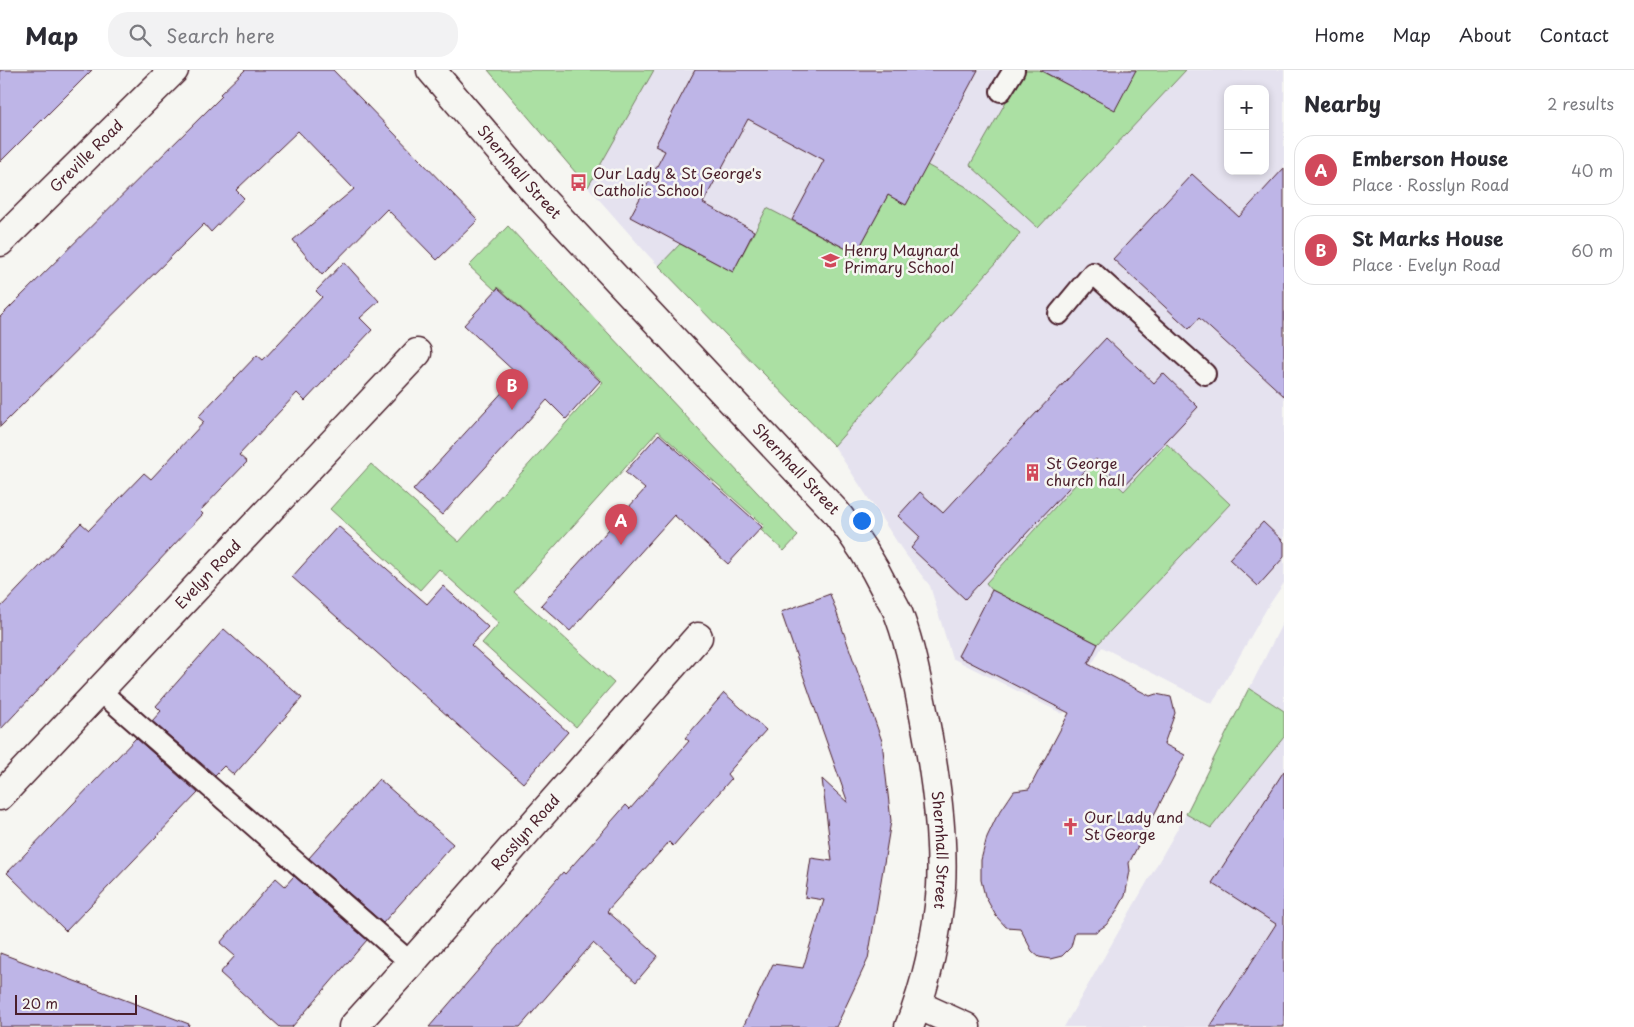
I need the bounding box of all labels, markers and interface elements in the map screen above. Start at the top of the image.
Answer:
search box [108,12,458,57]
text: Map [25,17,78,53]
icon: search [126,21,154,49]
text: Search here [166,21,275,49]
text: Home [1314,21,1364,48]
text: Map [1392,21,1431,48]
text: About [1459,21,1511,48]
text: Contact [1539,21,1609,48]
map controls [1224,85,1269,175]
button: + [1224,85,1269,130]
text: Nearby [1304,87,1381,119]
text: 2 results [1547,91,1614,115]
street label: Greville Road [44,113,128,197]
street label: Shernhall Street [473,119,568,223]
button: − [1224,130,1269,175]
text: Emberson House [1352,144,1508,172]
text: A [1315,158,1327,182]
text: 40 m [1571,158,1613,182]
place label: Our Lady & St George's Catholic School [593,161,762,201]
text: Place · Rosslyn Road [1352,172,1509,196]
bus stop icon: Our Lady & St George's Catholic School [569,173,589,193]
text: St Marks House [1352,224,1503,252]
place label: Henry Maynard Primary School [844,238,959,278]
text: B [1316,238,1326,262]
text: 60 m [1571,238,1613,262]
school or university icon: Henry Maynard Primary School [820,250,840,270]
text: Place · Evelyn Road [1352,252,1501,276]
pin: B [496,369,528,410]
street label: Shernhall Street [748,417,846,519]
place label: St George church hall [1046,451,1125,491]
building icon: St George church hall [1022,463,1042,483]
pin: A [605,504,637,545]
your location [849,508,875,534]
street label: Evelyn Road [169,534,246,613]
street label: Rosslyn Road [485,789,565,875]
street label: Shernhall Street [926,790,955,910]
place label: Our Lady and St George [1084,805,1183,845]
church icon: Our Lady and St George [1060,817,1080,837]
scale bar [15,992,138,1015]
text: 20 m [22,993,58,1014]

